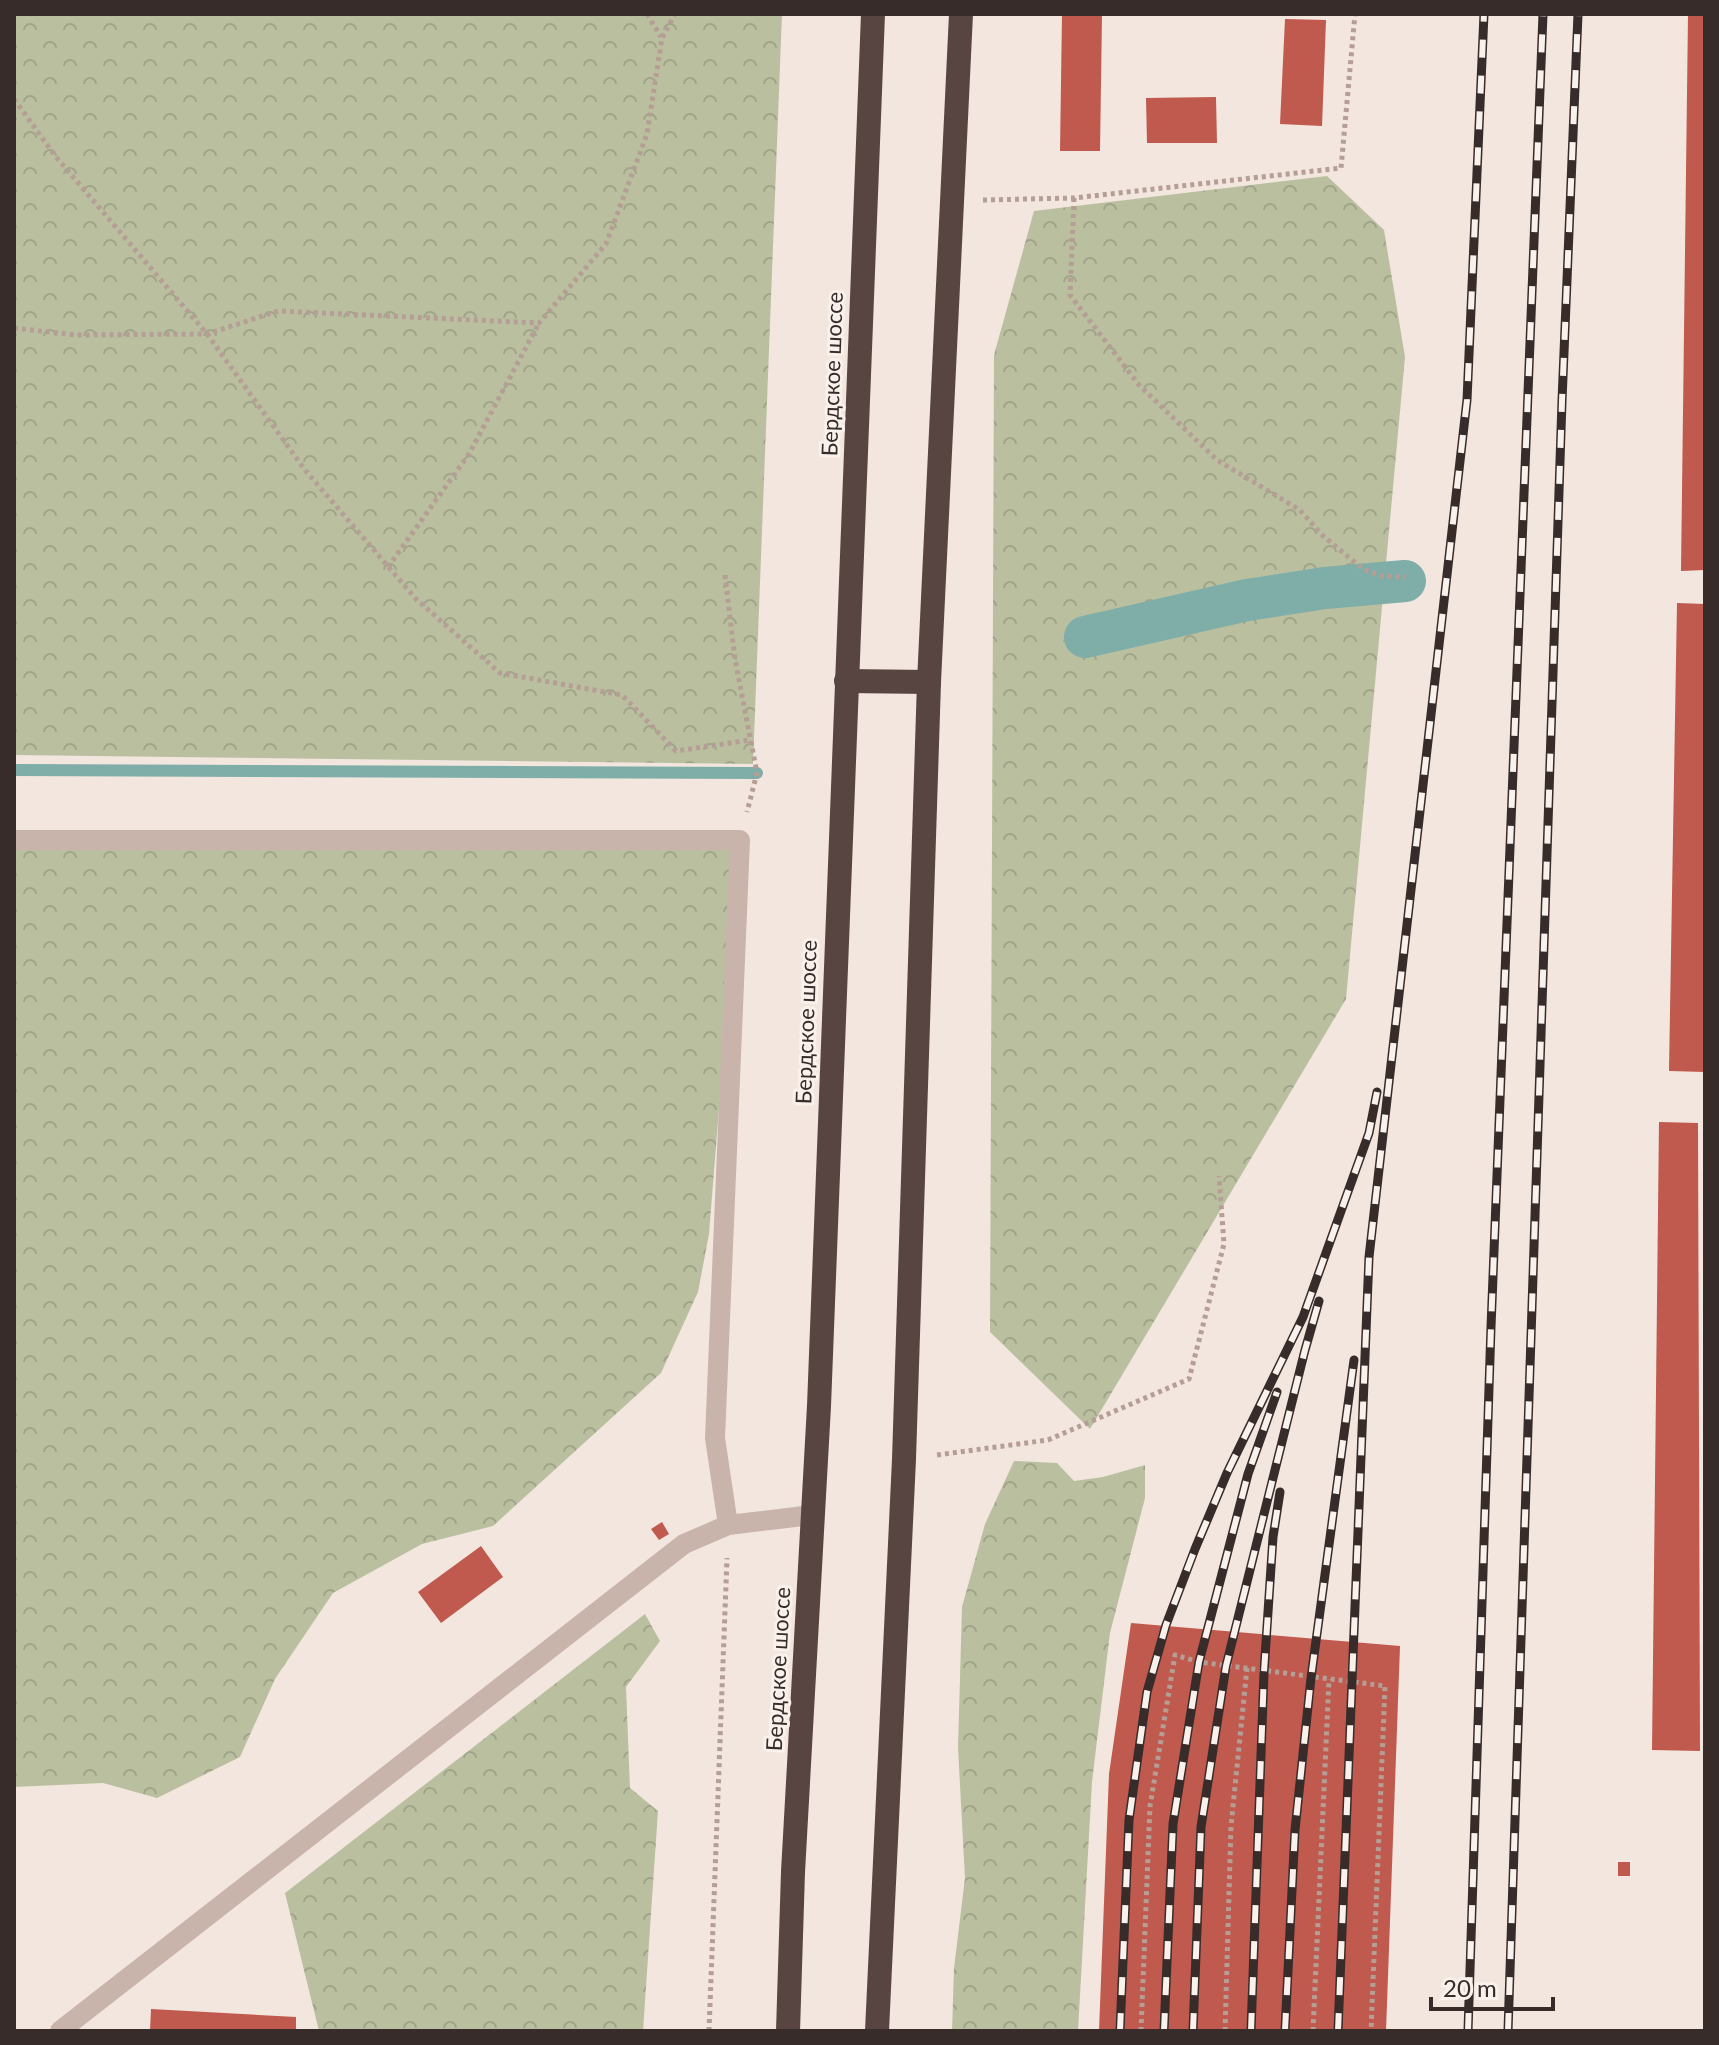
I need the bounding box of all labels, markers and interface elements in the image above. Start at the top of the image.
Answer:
street label: Бердское шоссе [815,291,848,457]
street label: Бердское шоссе [789,939,822,1105]
street label: Бердское шоссе [760,1586,795,1752]
scale bar [1431,1961,1553,2011]
text: 20 m [1443,1973,1497,2002]

